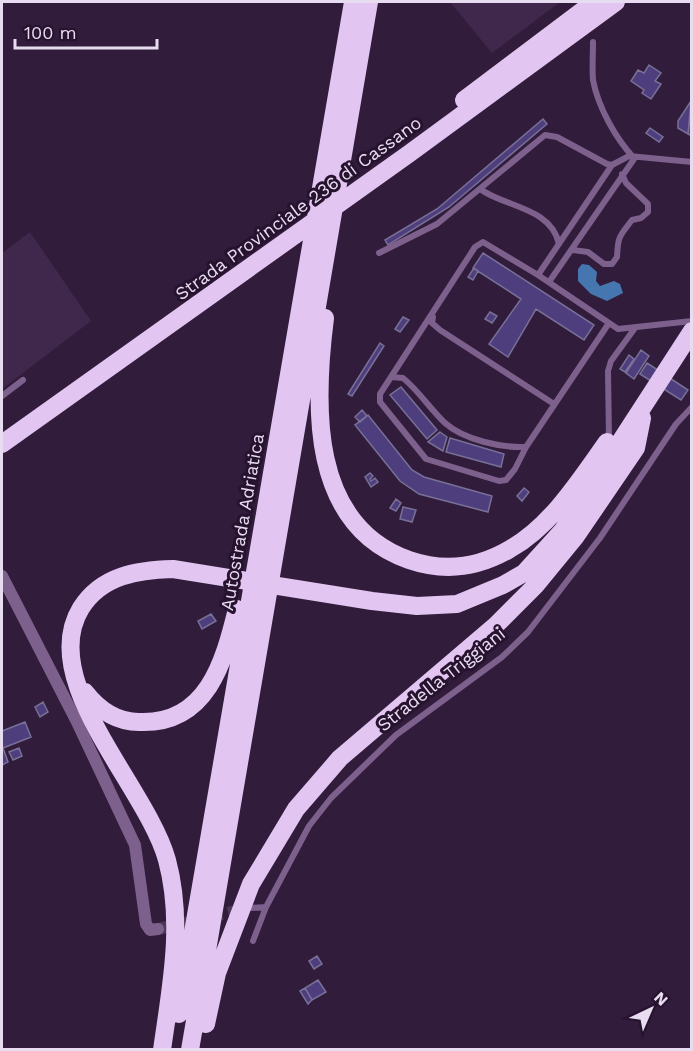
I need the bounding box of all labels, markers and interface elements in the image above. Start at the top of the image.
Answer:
scale bar [15,12,158,50]
text: 100 m [24,22,77,43]
street label: Strada Provinciale 236 di Cassano [171,112,425,304]
street label: Autostrada Adriatica [216,432,268,612]
street label: Stradella Triggiani [373,623,509,735]
north arrow [621,979,681,1039]
text: N [650,988,672,1010]

